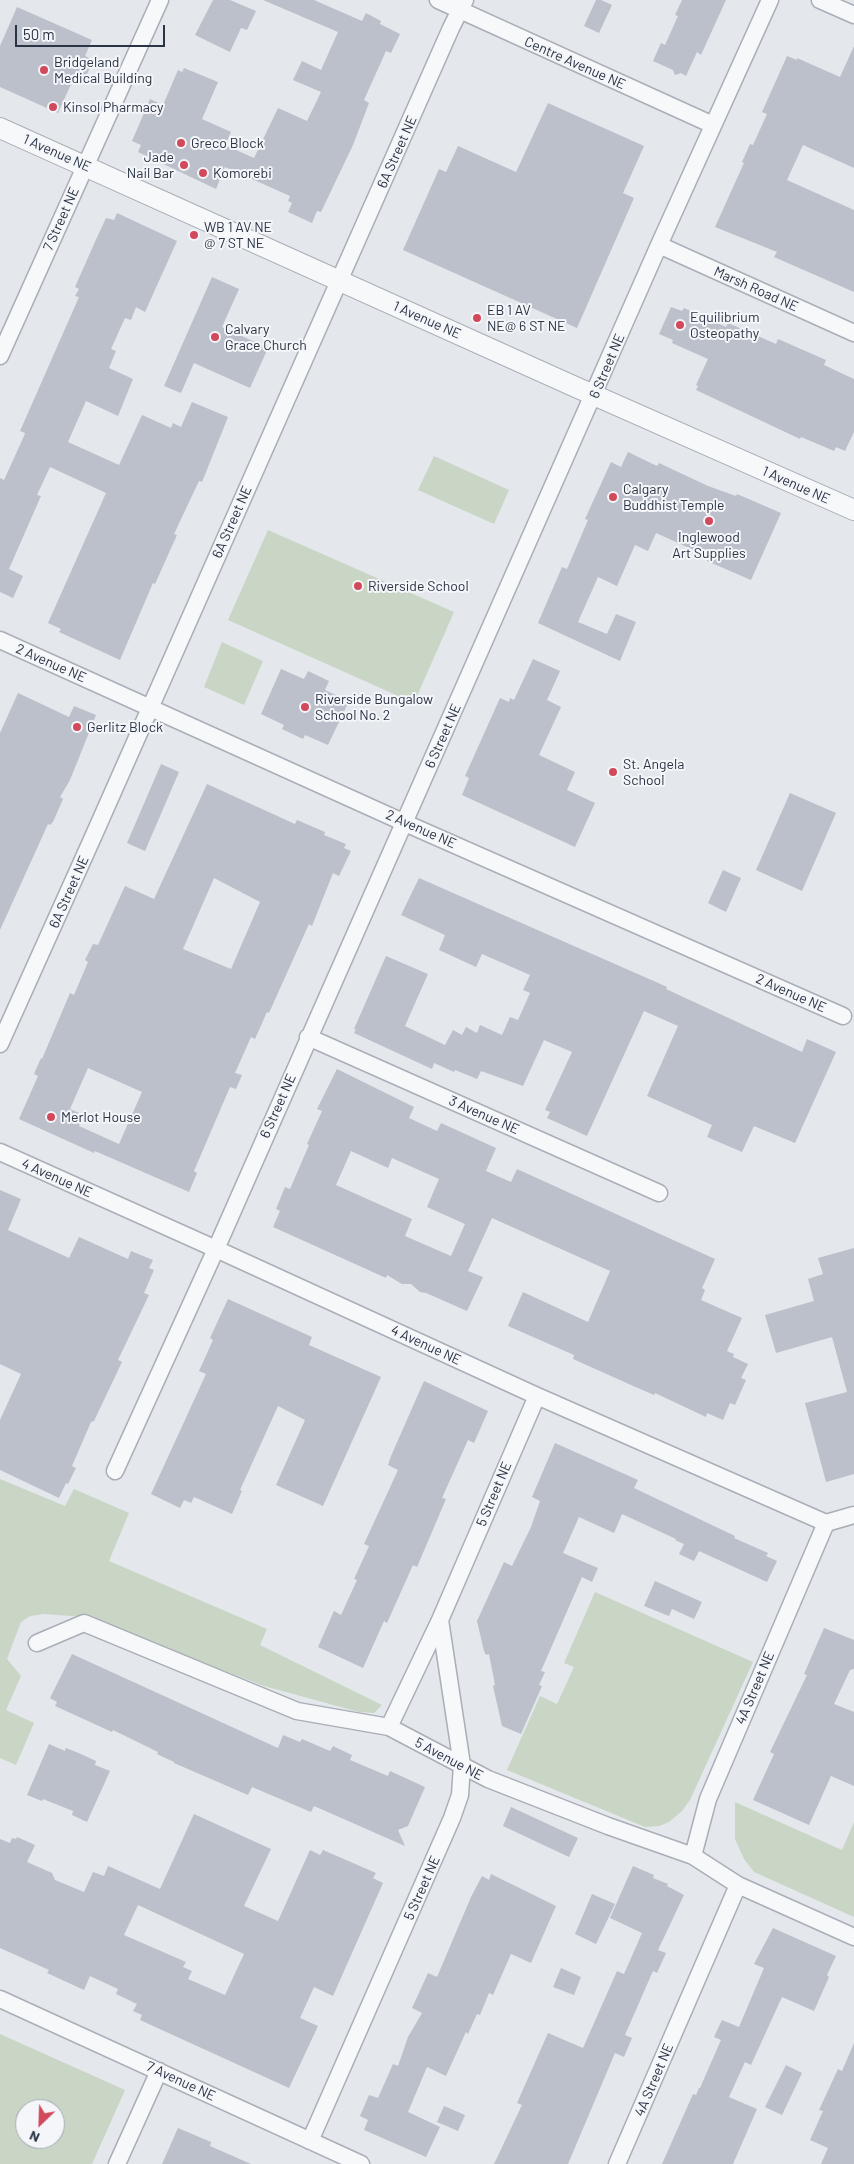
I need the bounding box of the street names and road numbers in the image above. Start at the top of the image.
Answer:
street label: Centre Avenue NE [522,33,628,93]
street label: 6A Street NE [374,113,420,191]
street label: 1 Avenue NE [20,131,94,175]
street label: 7 Street NE [39,184,83,254]
street label: Marsh Road NE [711,263,801,315]
street label: 1 Avenue NE [390,298,464,342]
street label: 6 Street NE [586,331,628,401]
street label: 1 Avenue NE [759,463,833,507]
street label: 6A Street NE [209,483,255,561]
street label: 2 Avenue NE [13,640,89,686]
street label: 6 Street NE [421,701,465,771]
street label: 2 Avenue NE [383,806,459,852]
street label: 6A Street NE [46,853,92,931]
street label: 2 Avenue NE [753,970,829,1016]
street label: 6 Street NE [256,1071,300,1141]
street label: 3 Avenue NE [446,1092,522,1138]
street label: 4 Avenue NE [19,1155,95,1201]
street label: 4 Avenue NE [388,1321,464,1369]
street label: 5 Street NE [473,1459,515,1529]
street label: 4A Street NE [732,1649,778,1727]
street label: 5 Avenue NE [412,1734,486,1784]
street label: 5 Street NE [400,1853,444,1923]
street label: 4A Street NE [631,2041,677,2119]
street label: 7 Avenue NE [144,2058,218,2104]

